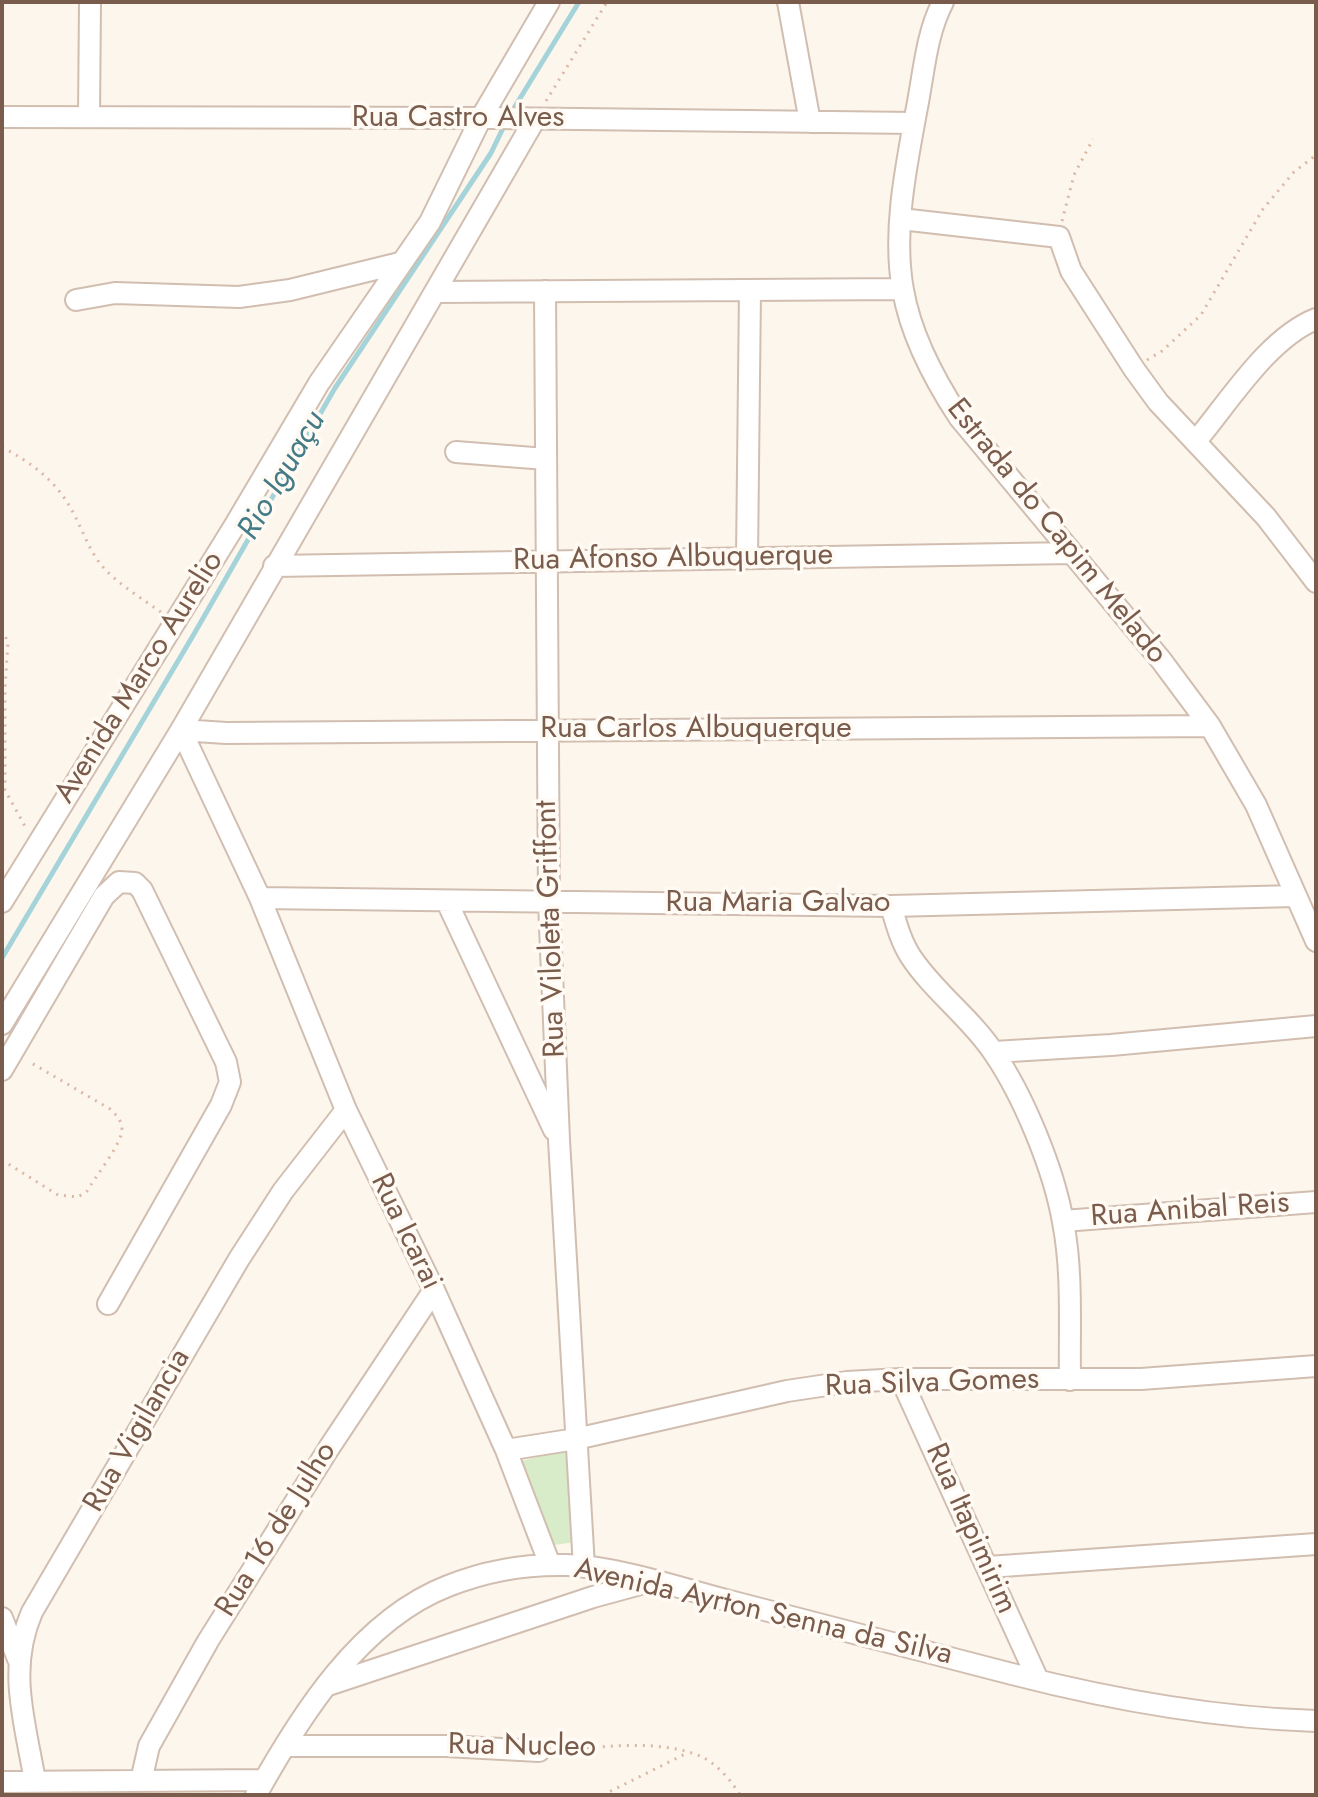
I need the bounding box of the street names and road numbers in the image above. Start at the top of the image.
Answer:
street label: Rua Castro Alves [352,101,564,137]
street label: Estrada do Capim Melado [938,392,1174,672]
street label: Rua Afonso Albuquerque [513,538,833,580]
street label: Avenida Marco Aurelio [48,545,232,811]
street label: Rua Carlos Albuquerque [540,712,852,748]
street label: Rua Viloleta Griffont [530,800,574,1058]
street label: Rua Maria Galvao [666,886,890,922]
street label: Rua Icarai [362,1168,448,1296]
street label: Rua Anibal Reis [1090,1186,1290,1236]
street label: Rua Vigilancia [77,1343,199,1519]
street label: Rua Silva Gomes [824,1362,1040,1406]
street label: Rua 16 de Julho [209,1436,345,1624]
street label: Rua Itapimirim [916,1438,1024,1620]
street label: Avenida Ayrton Senna da Silva [570,1552,956,1674]
street label: Rua Nucleo [448,1728,596,1766]

